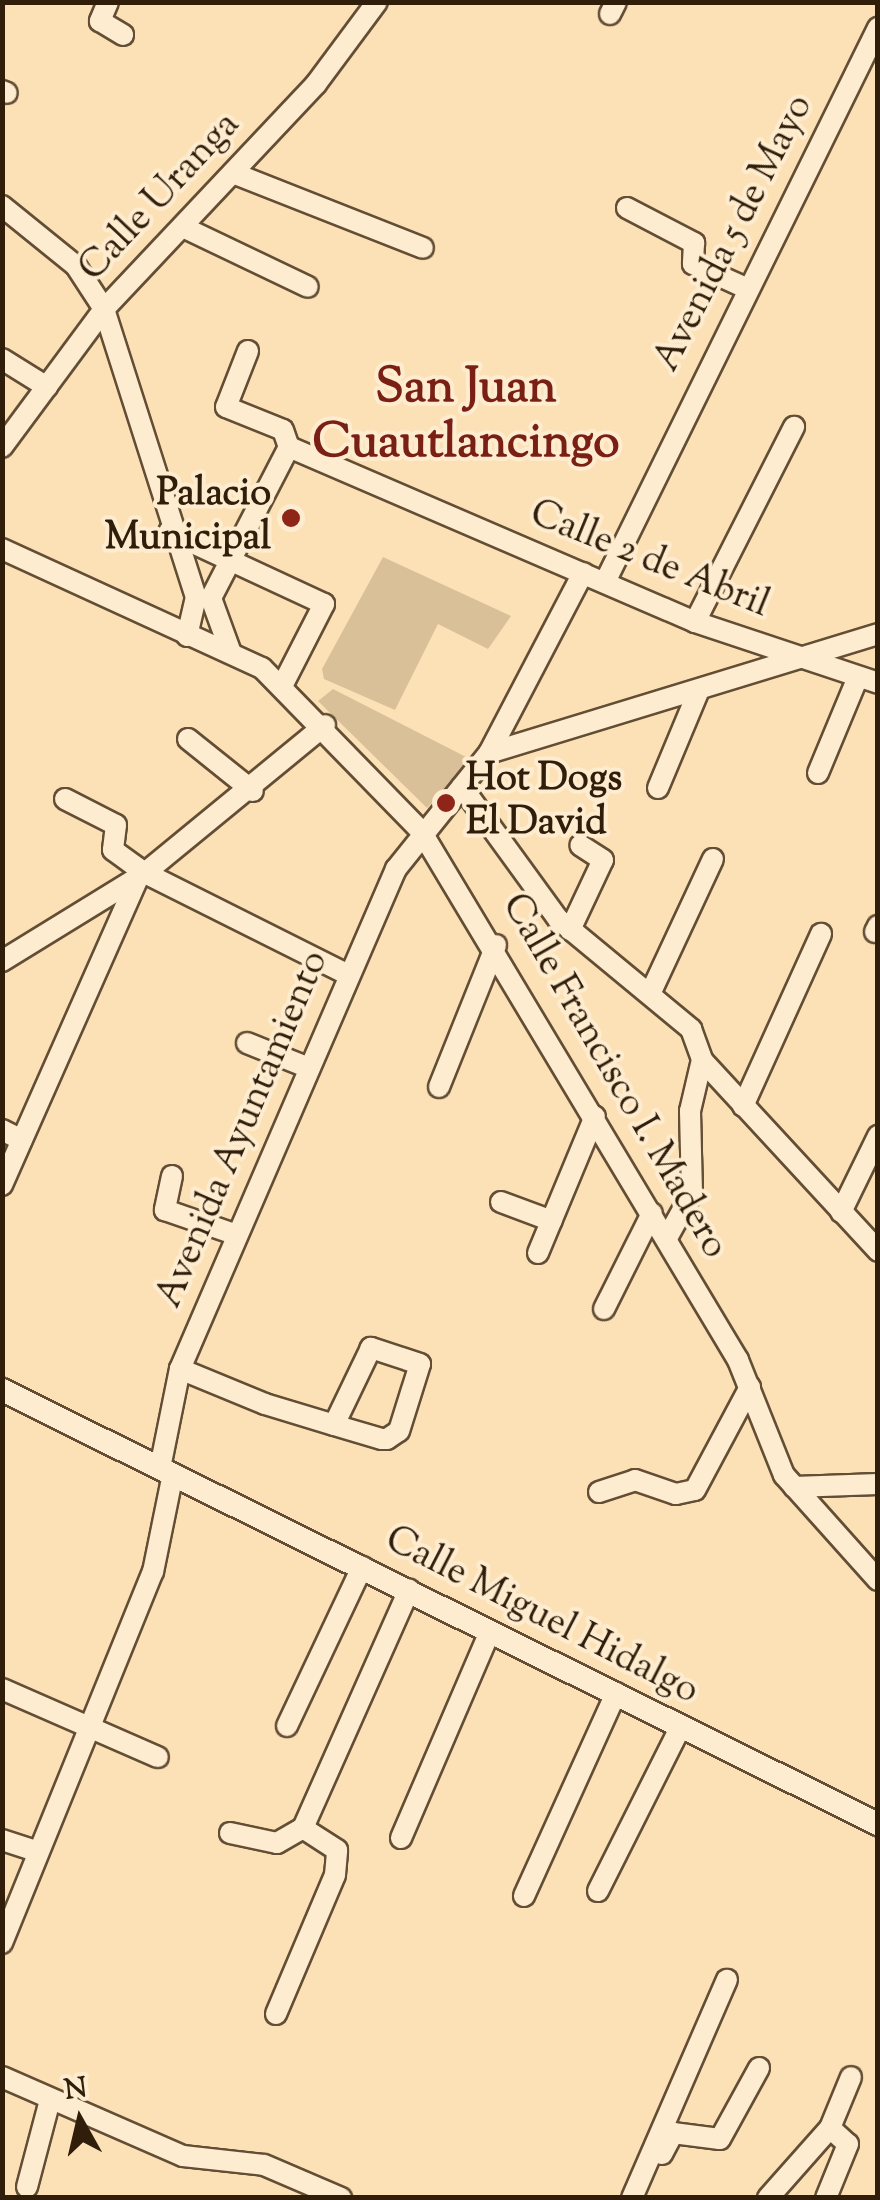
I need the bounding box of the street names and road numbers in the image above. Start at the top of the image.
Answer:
street label: Avenida 5 de Mayo [646,88,824,380]
street label: Calle Uranga [71,104,251,292]
street label: Calle 2 de Abril [523,492,775,630]
street label: Calle Francisco I. Madero [490,887,736,1267]
street label: Avenida Ayuntamiento [148,945,340,1315]
street label: Calle Miguel Hidalgo [377,1518,705,1716]

